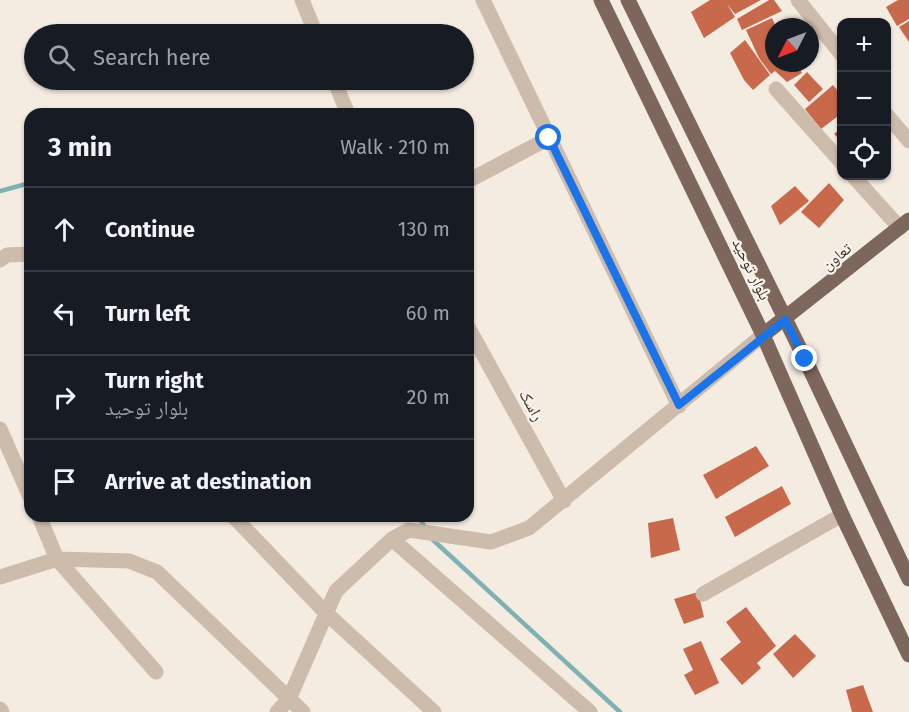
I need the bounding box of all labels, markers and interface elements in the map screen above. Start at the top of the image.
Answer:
north arrow [765,18,819,72]
map controls [837,18,891,180]
button: + [837,18,891,72]
search box [24,24,474,90]
icon: search [45,41,78,74]
text: Search here [93,44,211,71]
button: − [837,72,891,126]
route start [535,124,561,150]
button: locate [837,126,891,180]
text: 3 min [48,132,112,163]
text: Walk · 210 m [340,135,450,159]
icon: ahead [48,213,81,246]
text: Continue [105,216,195,243]
text: 130 m [398,217,450,241]
street label: بلوار توحید [728,235,775,303]
street label: تعاون [818,238,856,275]
icon: left [48,297,81,330]
text: Turn left [105,300,190,327]
text: 60 m [406,301,450,325]
route end [791,345,817,371]
text: Turn right [105,367,204,394]
icon: right [48,381,81,414]
text: 20 m [407,385,450,409]
street label: راسک [515,386,548,424]
text: بلوار توحید [105,396,188,420]
icon: arrive [48,465,81,498]
text: Arrive at destination [105,468,312,495]

